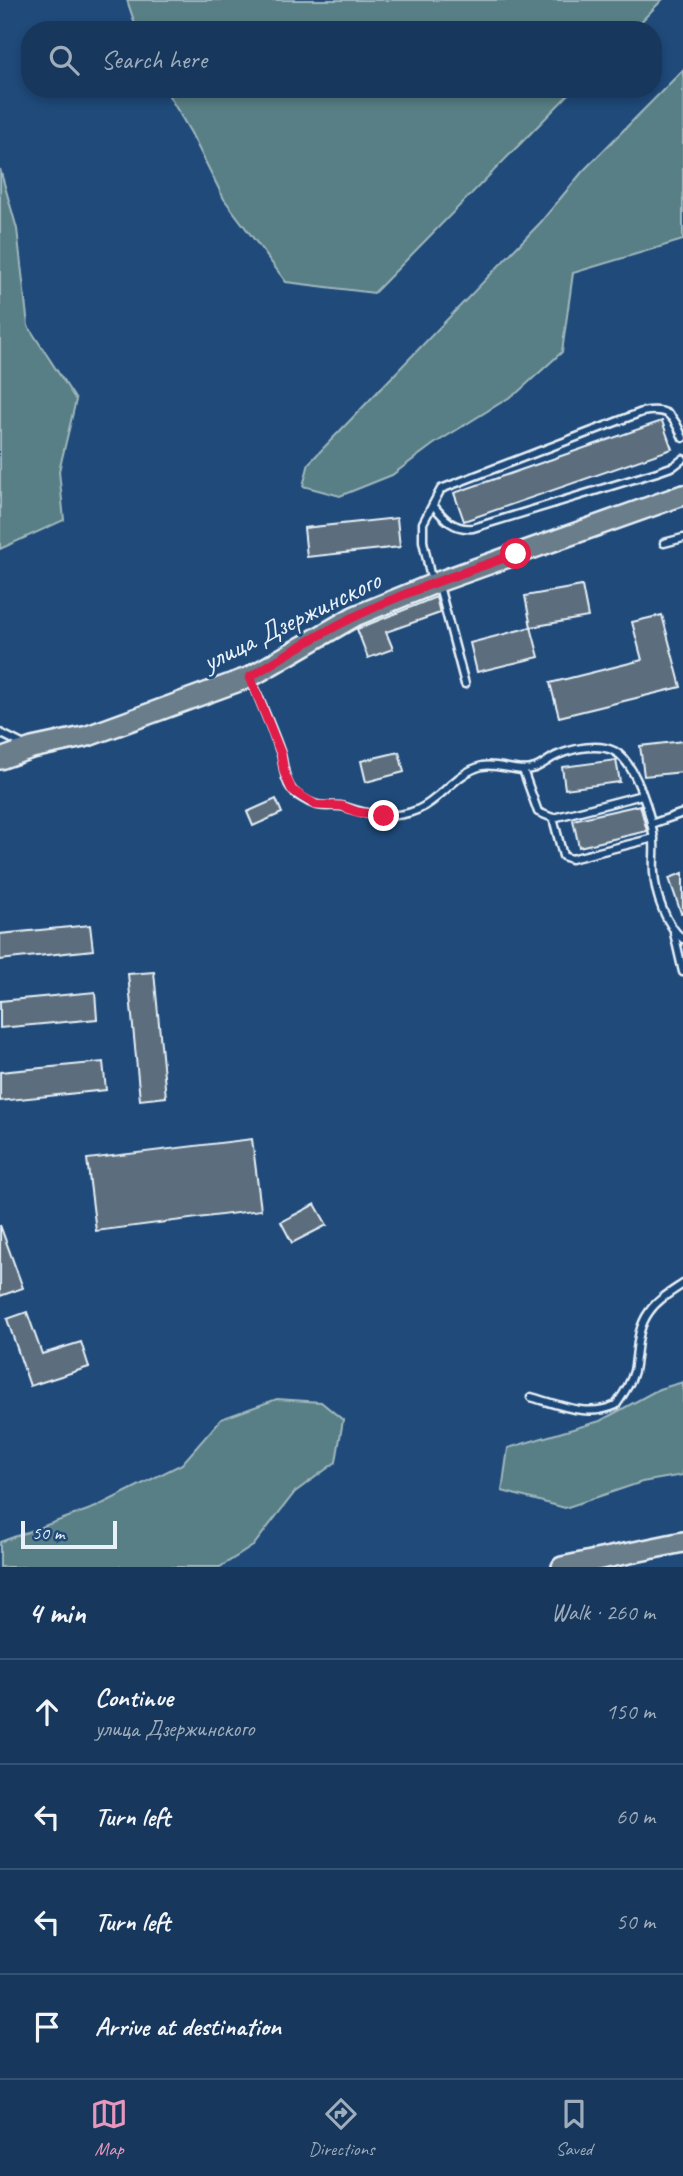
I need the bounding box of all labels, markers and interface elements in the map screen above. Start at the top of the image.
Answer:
search box [21,21,662,98]
icon: search [45,41,83,79]
text: Search here [101,43,207,76]
route start [500,538,531,569]
street label: улица Дзержинского [195,561,388,680]
route end [368,800,399,831]
scale bar [21,1518,117,1550]
text: 50 m [32,1521,64,1545]
text: 4 min [28,1594,85,1632]
text: Walk · 260 m [551,1598,655,1627]
text: Continue [95,1681,173,1714]
icon: ahead [28,1693,66,1731]
text: 150 m [606,1697,655,1726]
text: улица Дзержинского [95,1714,254,1743]
icon: left [28,1798,66,1836]
text: Turn left [95,1800,170,1833]
text: 60 m [616,1802,655,1831]
icon: left [28,1903,66,1941]
text: Turn left [95,1905,170,1938]
text: 50 m [616,1907,655,1936]
icon: arrive [28,2008,66,2046]
text: Arrive at destination [95,2010,281,2043]
tab: Map [90,2095,128,2161]
tab: Directions [308,2095,375,2161]
tab: Saved [555,2095,593,2161]

